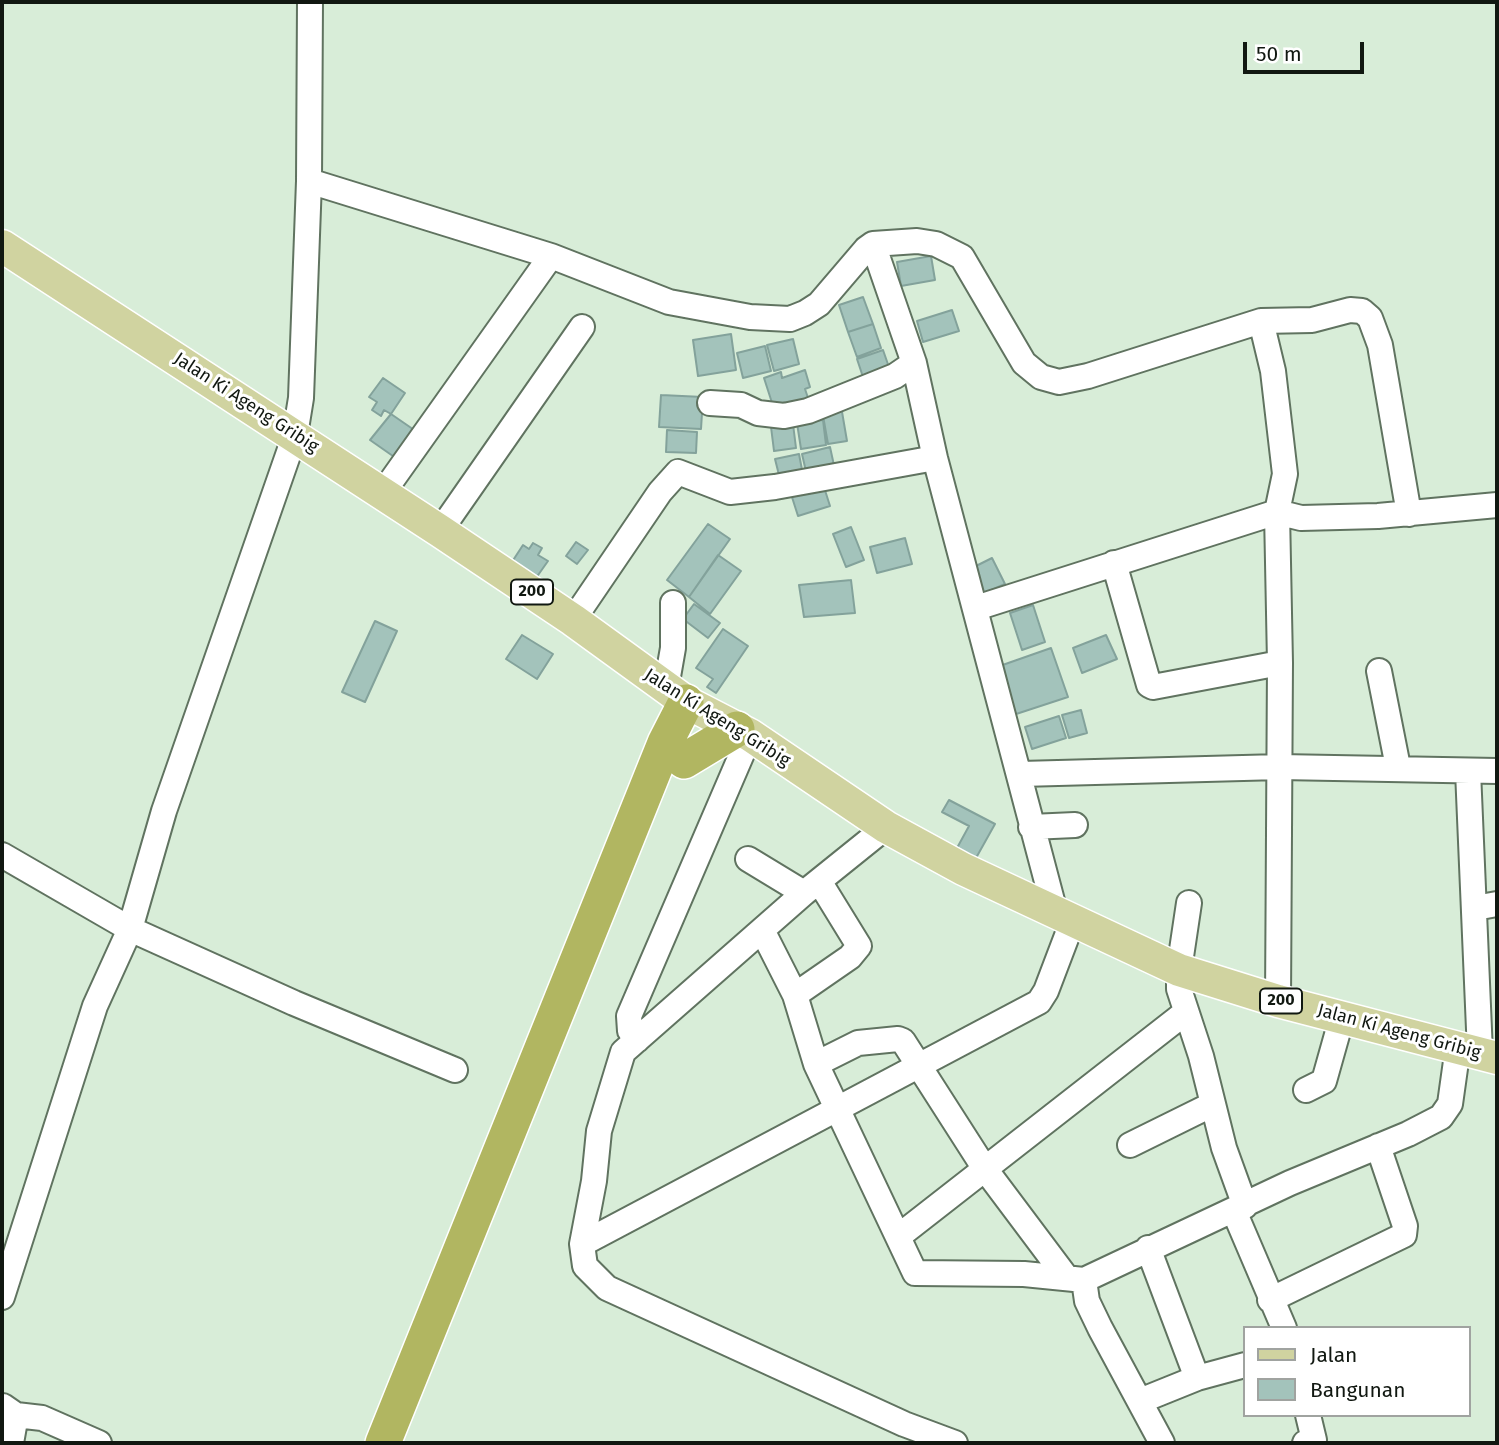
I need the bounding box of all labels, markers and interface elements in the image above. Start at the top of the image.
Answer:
scale bar [1247,28,1368,72]
text: 50 m [1256,41,1302,67]
street label: Jalan Ki Ageng Gribig [170,348,322,458]
road number: 200 [511,580,553,604]
street label: Jalan Ki Ageng Gribig [640,664,794,772]
road number: 200 [1260,988,1302,1014]
street label: Jalan Ki Ageng Gribig [1315,1000,1483,1064]
legend [1244,1326,1471,1417]
text: Jalan [1310,1342,1357,1368]
text: Bangunan [1310,1377,1405,1403]

